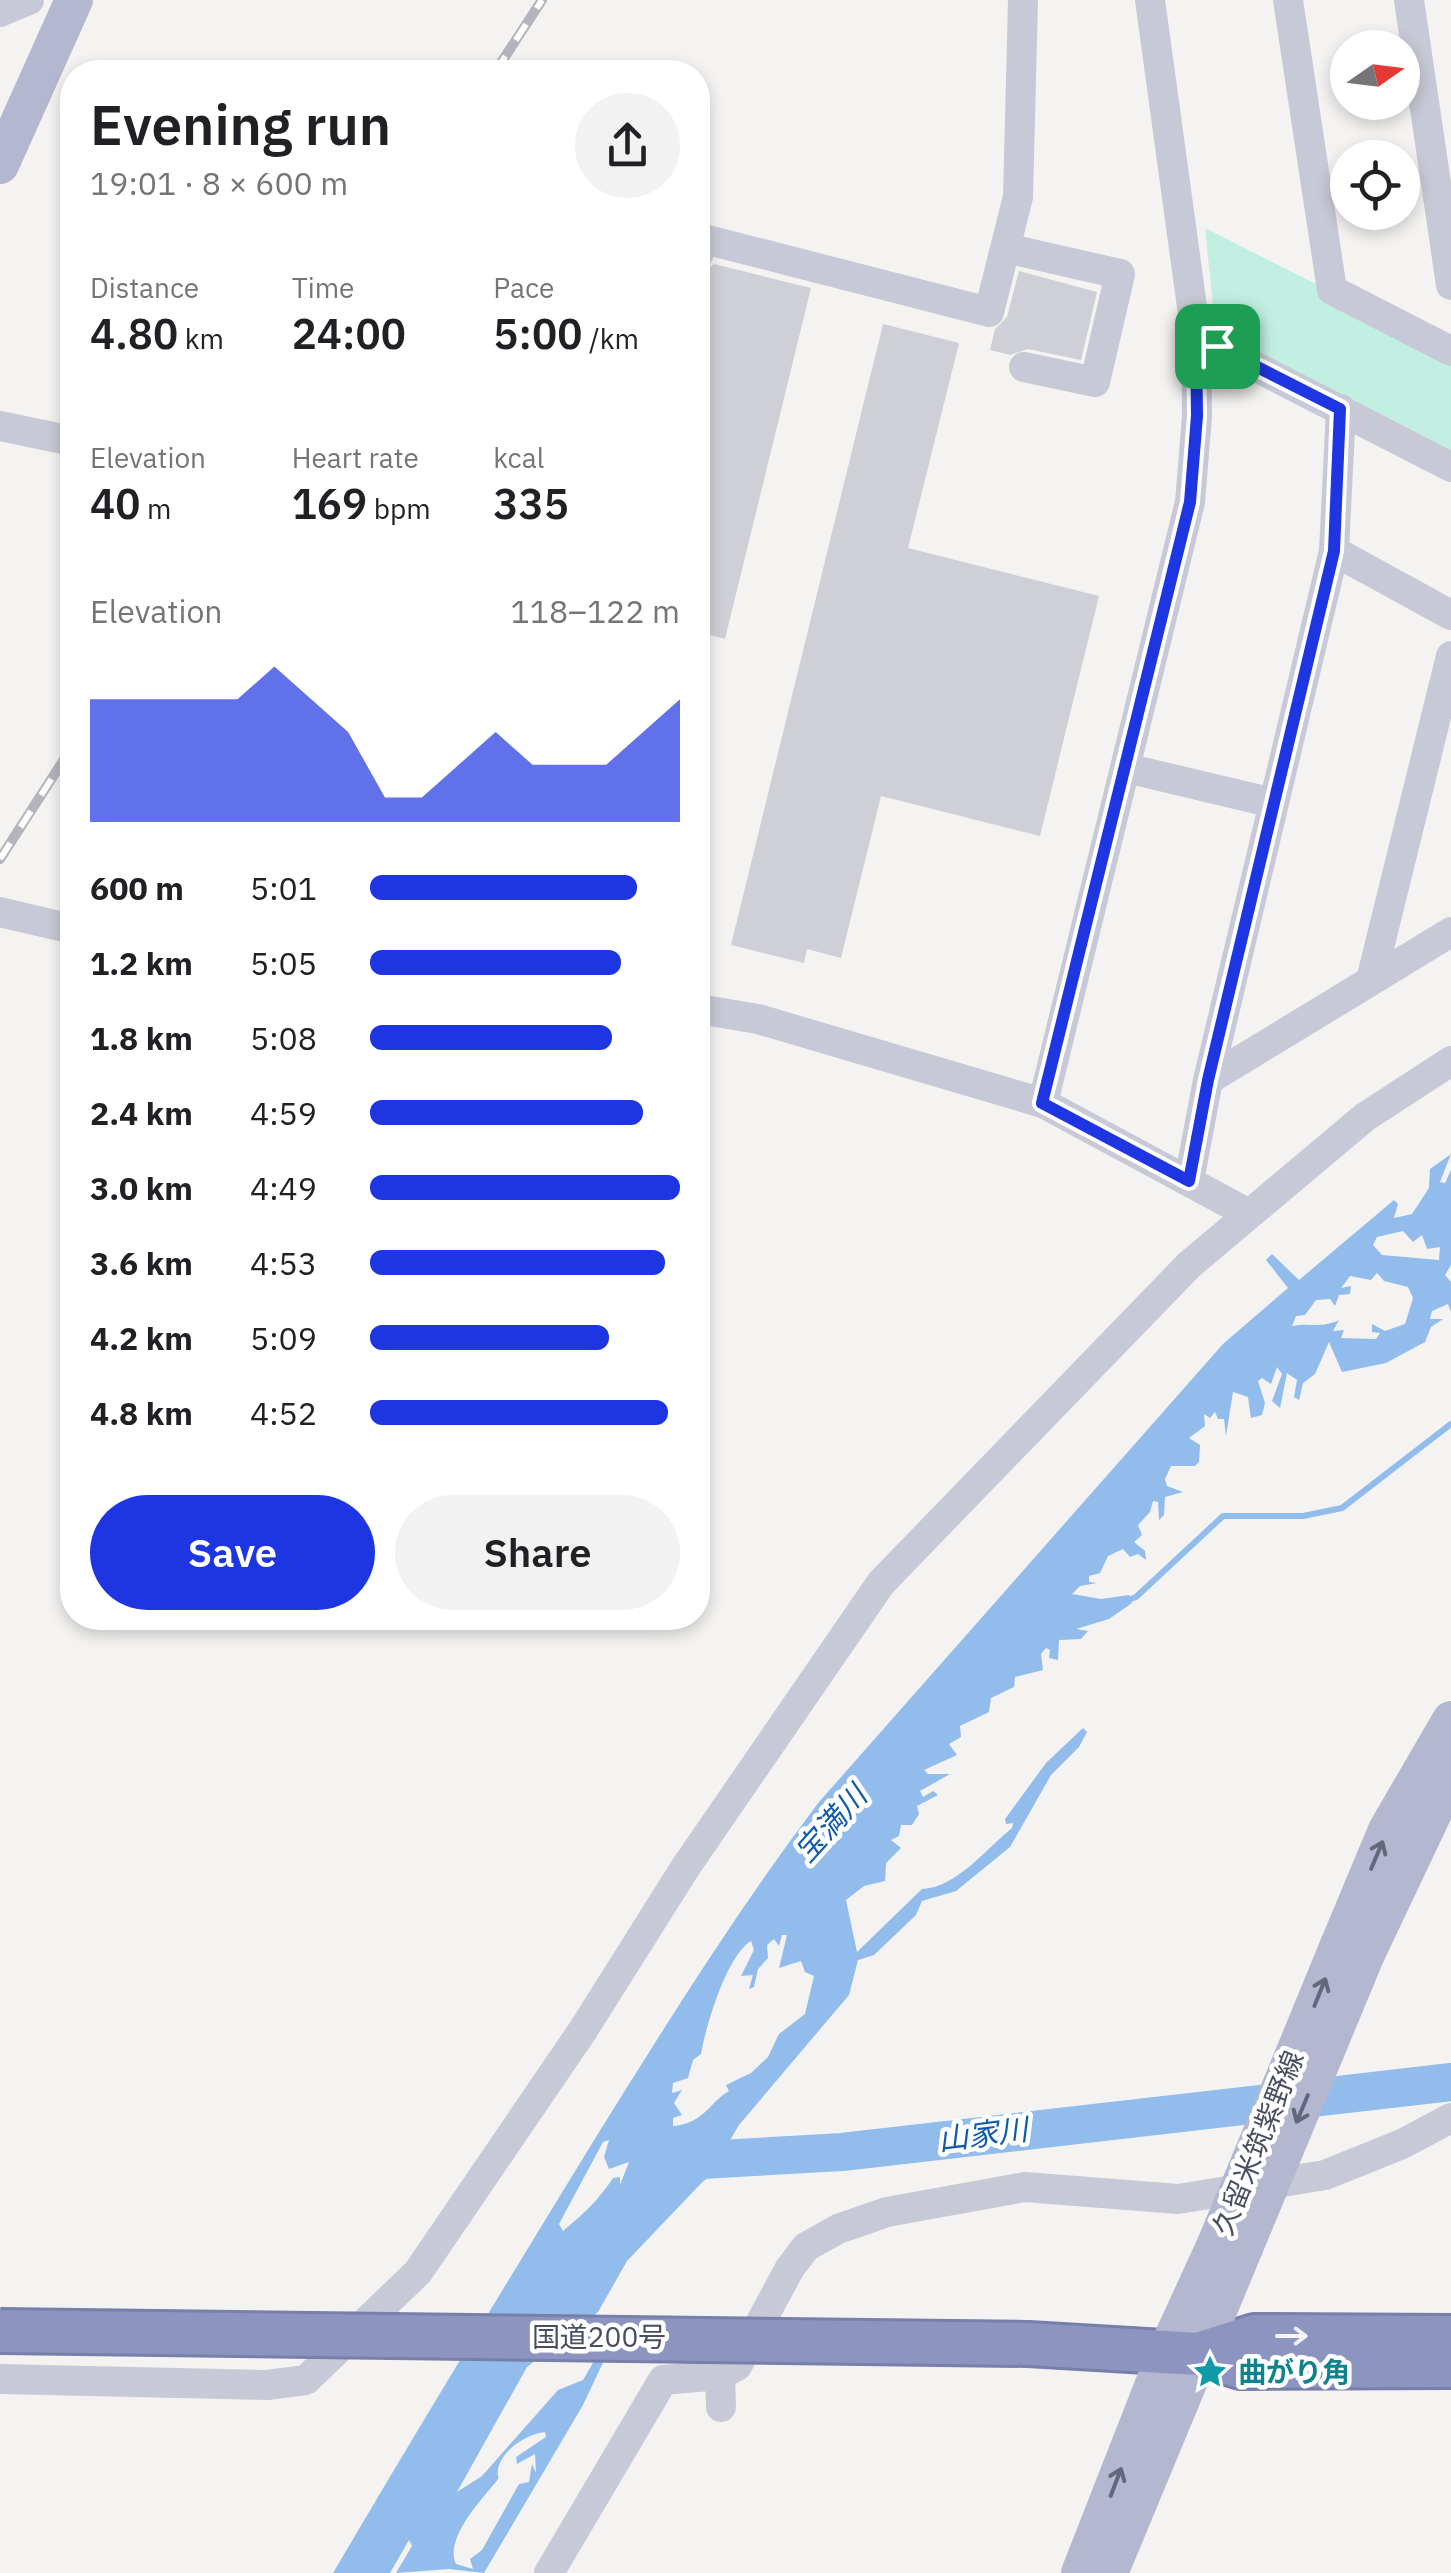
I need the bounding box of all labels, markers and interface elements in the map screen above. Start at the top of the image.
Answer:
north arrow [1330,30,1420,120]
map controls [1330,30,1420,230]
text: Evening run [90,89,391,160]
button: share [575,93,680,198]
button: locate [1330,140,1420,230]
text: 19:01 · 8 × 600 m [90,162,348,204]
text: Distance [90,269,199,306]
text: Time [292,269,355,306]
text: Pace [493,269,554,306]
pin [1175,304,1260,389]
text: 4.80 [90,306,178,361]
text: 24:00 [292,306,406,361]
text: 5:00 [493,306,582,361]
icon: arrive [1190,319,1245,374]
text: km [178,320,224,357]
text: /km [582,320,639,357]
text: Elevation [90,439,206,476]
text: Heart rate [292,439,419,476]
text: kcal [493,439,544,476]
text: 40 [90,476,140,531]
text: 169 [292,476,367,531]
text: 335 [493,476,569,531]
text: m [140,490,171,527]
text: bpm [367,490,431,527]
text: Elevation [90,590,223,632]
text: 118–122 m [510,590,680,632]
text: 600 m [90,867,184,909]
text: 5:01 [250,867,317,909]
text: 1.2 km [90,942,193,984]
text: 5:05 [250,942,317,984]
text: 1.8 km [90,1017,193,1059]
text: 5:08 [250,1017,317,1059]
text: 2.4 km [90,1092,193,1134]
text: 4:59 [250,1092,317,1134]
text: 3.0 km [90,1167,193,1209]
text: 4:49 [250,1167,317,1209]
text: 3.6 km [90,1242,193,1284]
text: 4:53 [250,1242,317,1284]
text: 4.2 km [90,1317,193,1359]
text: 5:09 [250,1317,317,1359]
text: 4.8 km [90,1392,193,1434]
text: 4:52 [250,1392,317,1434]
button: Save [90,1495,375,1610]
button: Share [395,1495,680,1610]
water label: 宝満川 [785,1774,876,1869]
one-way arrow [1369,1840,1387,1871]
one-way arrow [1312,1978,1330,2008]
street label: 久留米筑紫野線 [1204,2045,1311,2241]
one-way arrow [1291,2093,1309,2124]
water label: 山家川 [936,2108,1033,2158]
street label: 国道200号 [532,2318,666,2355]
one-way arrow [1276,2326,1308,2346]
place icon: 曲がり角 [1191,2353,1229,2391]
place label: 曲がり角 [1238,2353,1350,2390]
one-way arrow [1108,2467,1126,2498]

